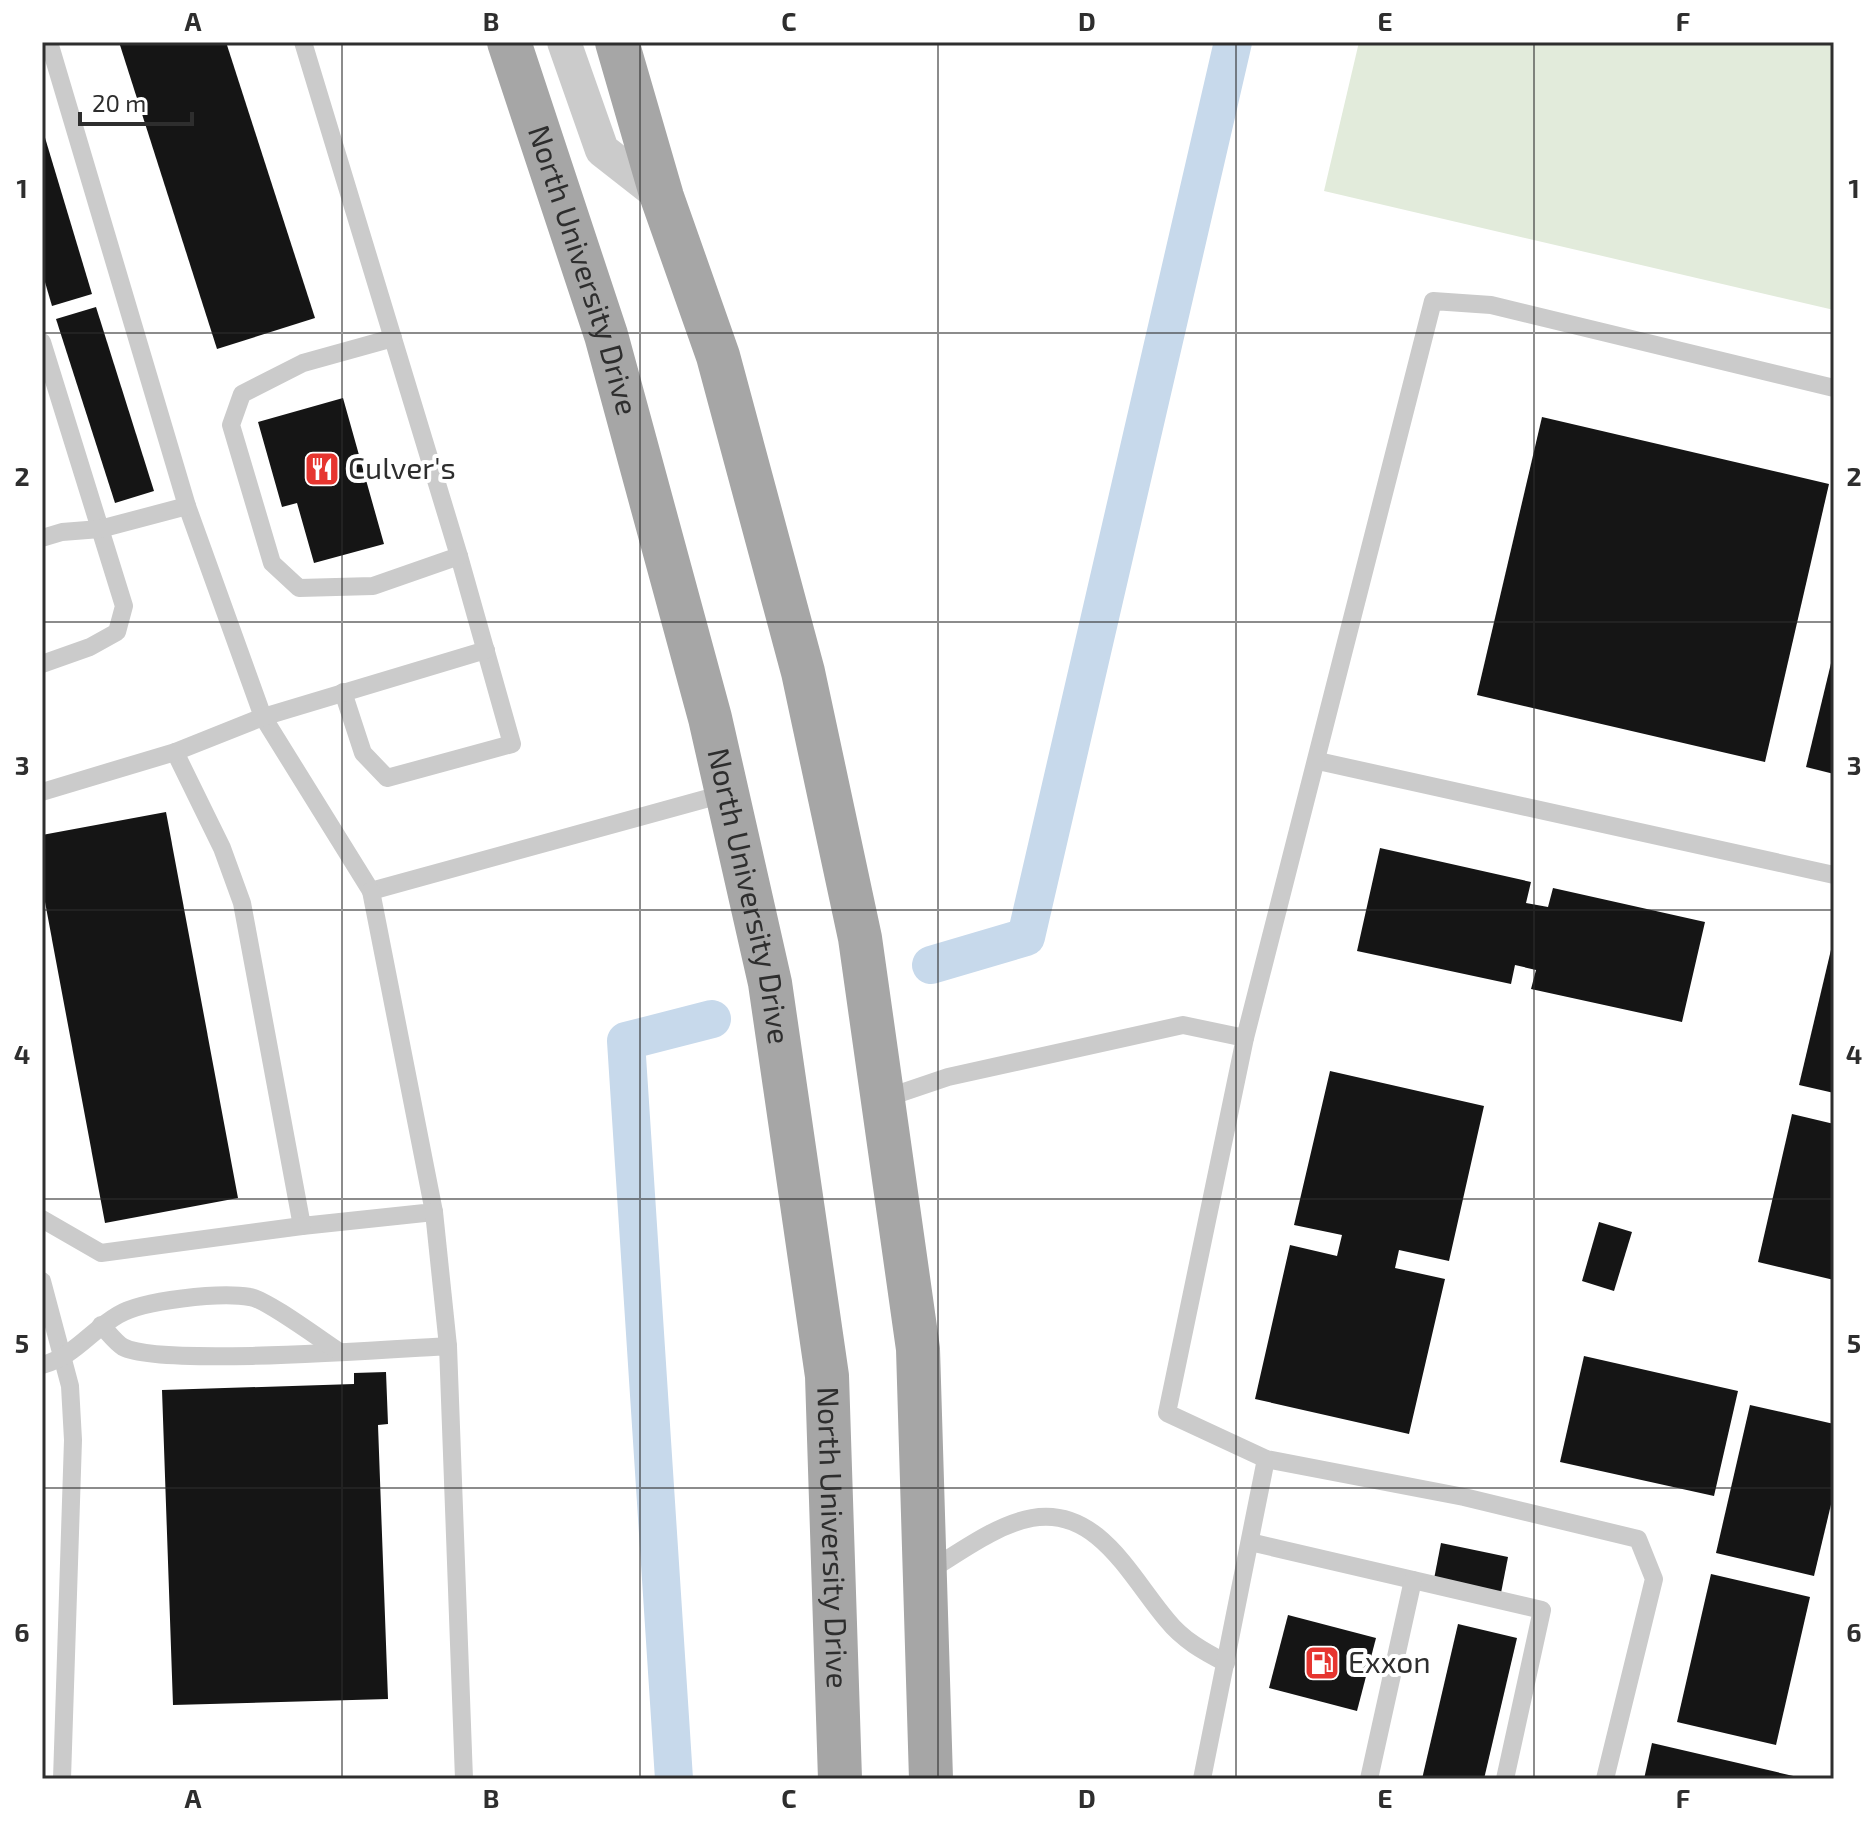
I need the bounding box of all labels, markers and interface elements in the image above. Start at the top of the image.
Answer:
text: A [185,5,202,36]
text: B [483,5,499,36]
text: C [781,5,797,36]
text: D [1078,5,1096,36]
text: E [1377,5,1393,36]
text: F [1676,5,1690,36]
scale bar [80,76,192,126]
text: 20 m [92,88,146,117]
street label: North University Drive [522,120,647,419]
text: 1 [16,172,28,203]
text: 1 [1848,172,1860,203]
place label: Culver's [348,449,456,485]
restaurant icon: Culver's [303,450,341,488]
text: 2 [14,460,30,491]
text: 2 [1846,460,1862,491]
street label: North University Drive [701,744,799,1046]
text: 3 [15,749,29,780]
text: 3 [1847,749,1861,780]
text: 4 [14,1038,30,1069]
text: 4 [1846,1038,1862,1069]
text: 5 [15,1327,29,1358]
text: 5 [1847,1327,1861,1358]
street label: North University Drive [811,1386,857,1689]
text: 6 [14,1616,30,1647]
text: 6 [1846,1616,1862,1647]
place label: Exxon [1348,1643,1431,1679]
fuel station icon: Exxon [1303,1644,1341,1682]
text: A [185,1782,202,1813]
text: B [483,1782,499,1813]
text: C [781,1782,797,1813]
text: D [1078,1782,1096,1813]
text: E [1377,1782,1393,1813]
text: F [1676,1782,1690,1813]

